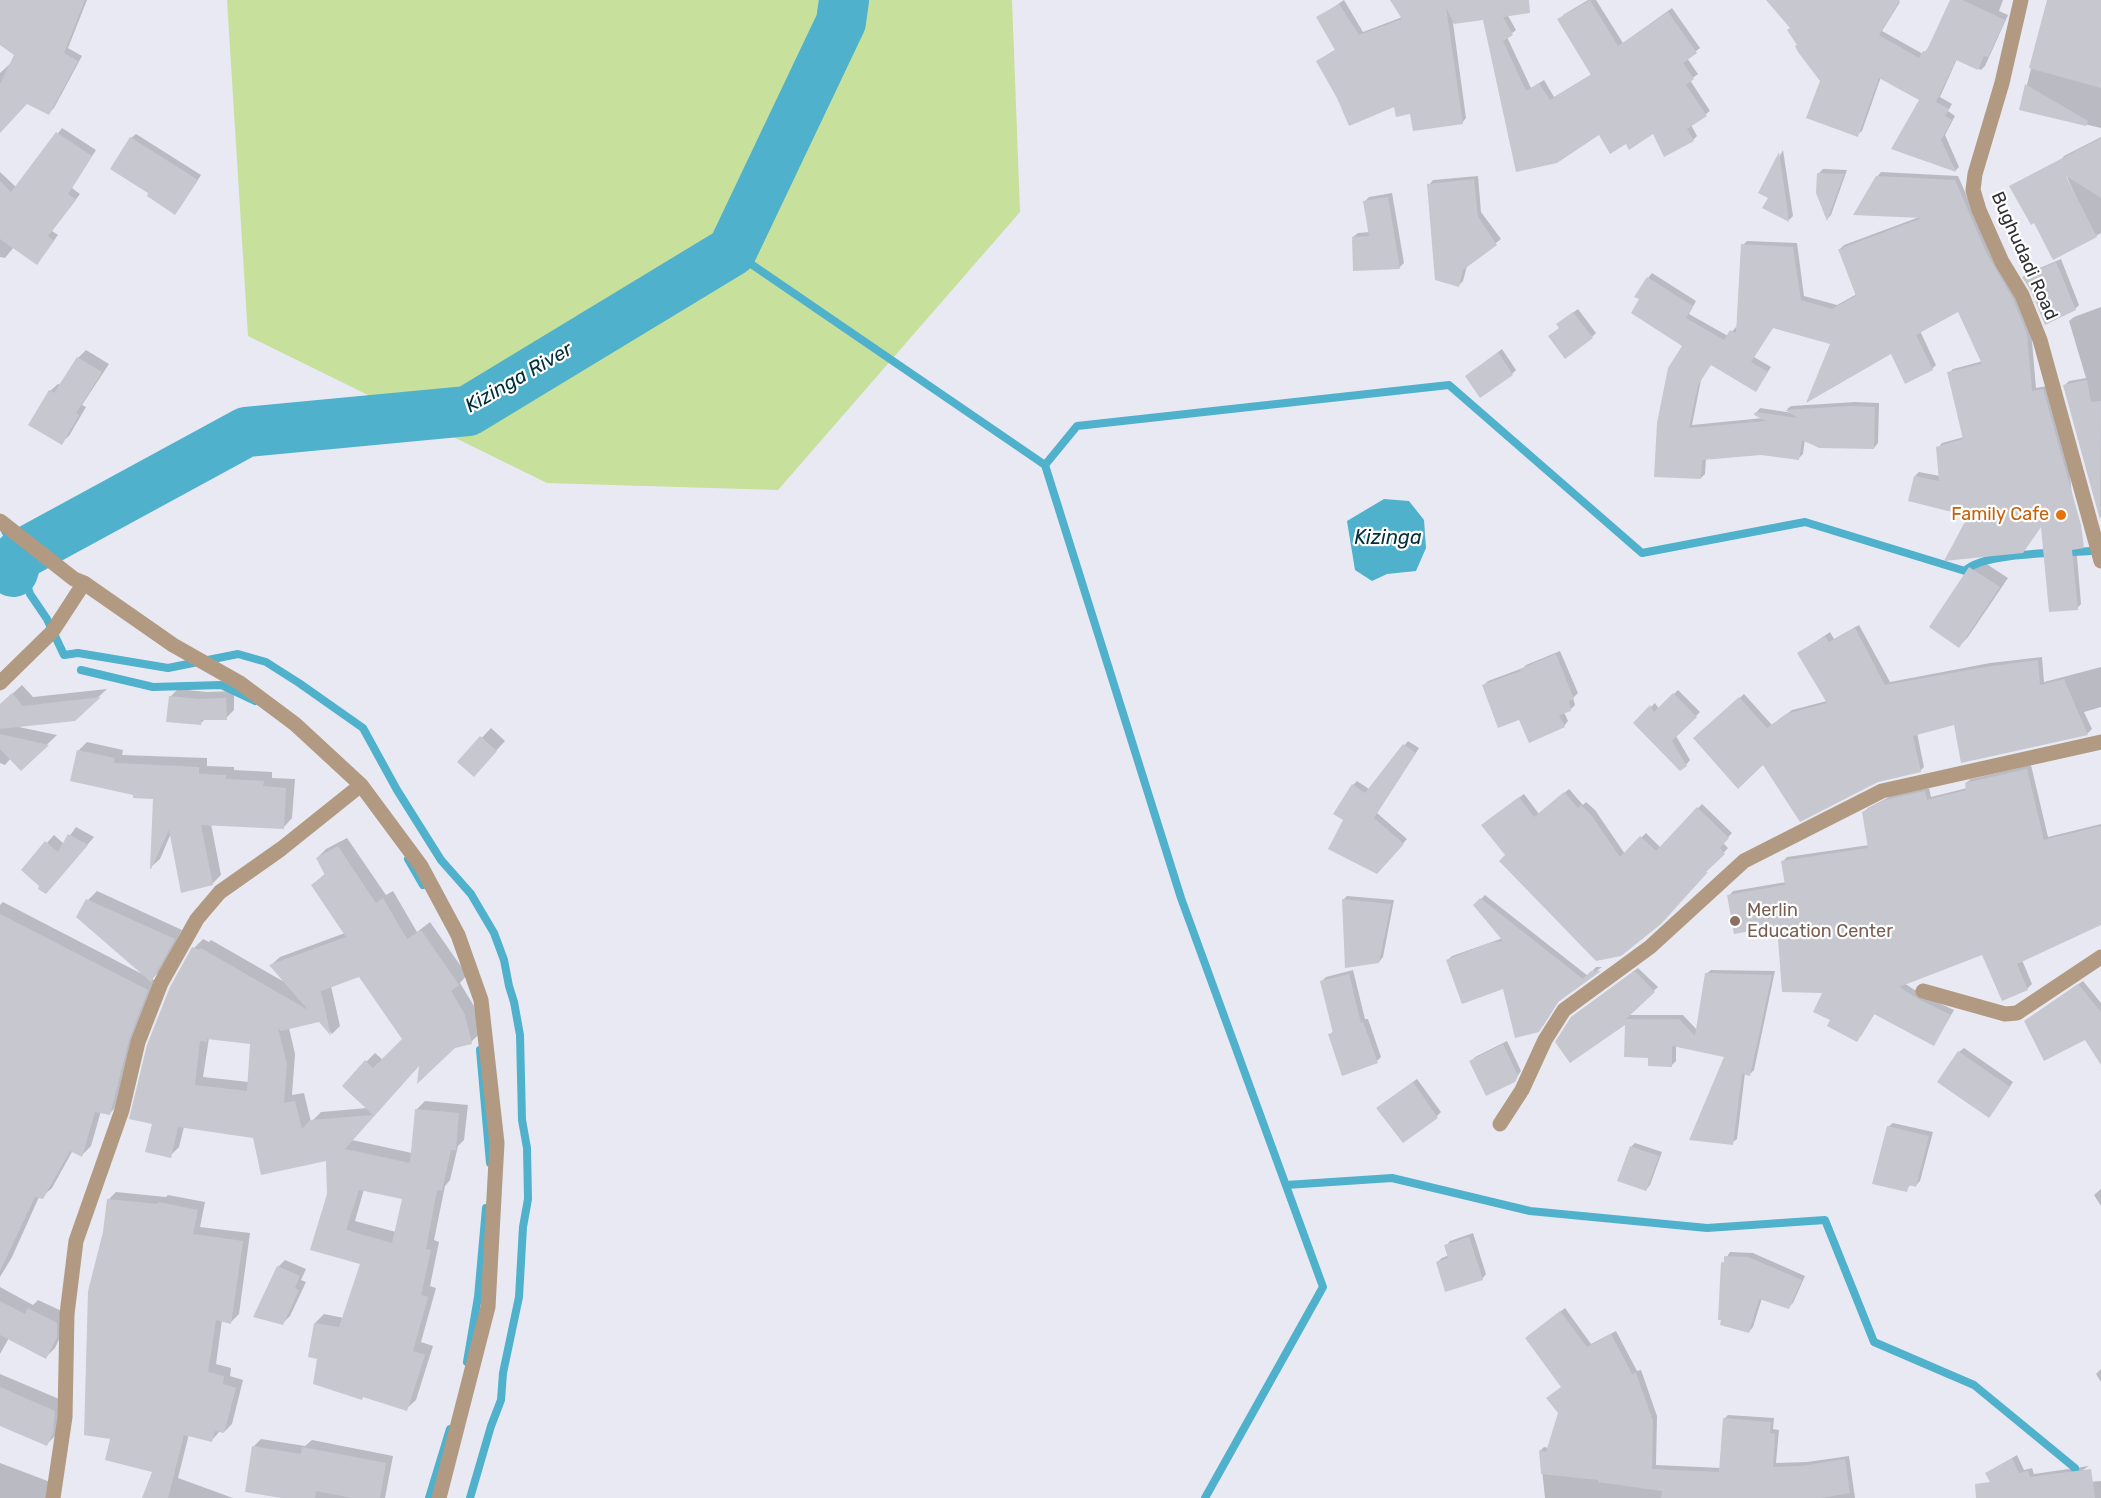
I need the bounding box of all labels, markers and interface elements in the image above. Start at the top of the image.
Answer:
street label: Bughudadi Road [1986,188,2062,324]
water label: Kizinga River [461,338,577,418]
place label: Family Cafe [1951,504,2049,526]
marker: Family Cafe [2054,508,2068,522]
water label: Kizinga [1354,526,1422,550]
place label: Merlin Education Center [1747,900,1893,942]
marker: Merlin Education Center [1728,914,1742,928]

